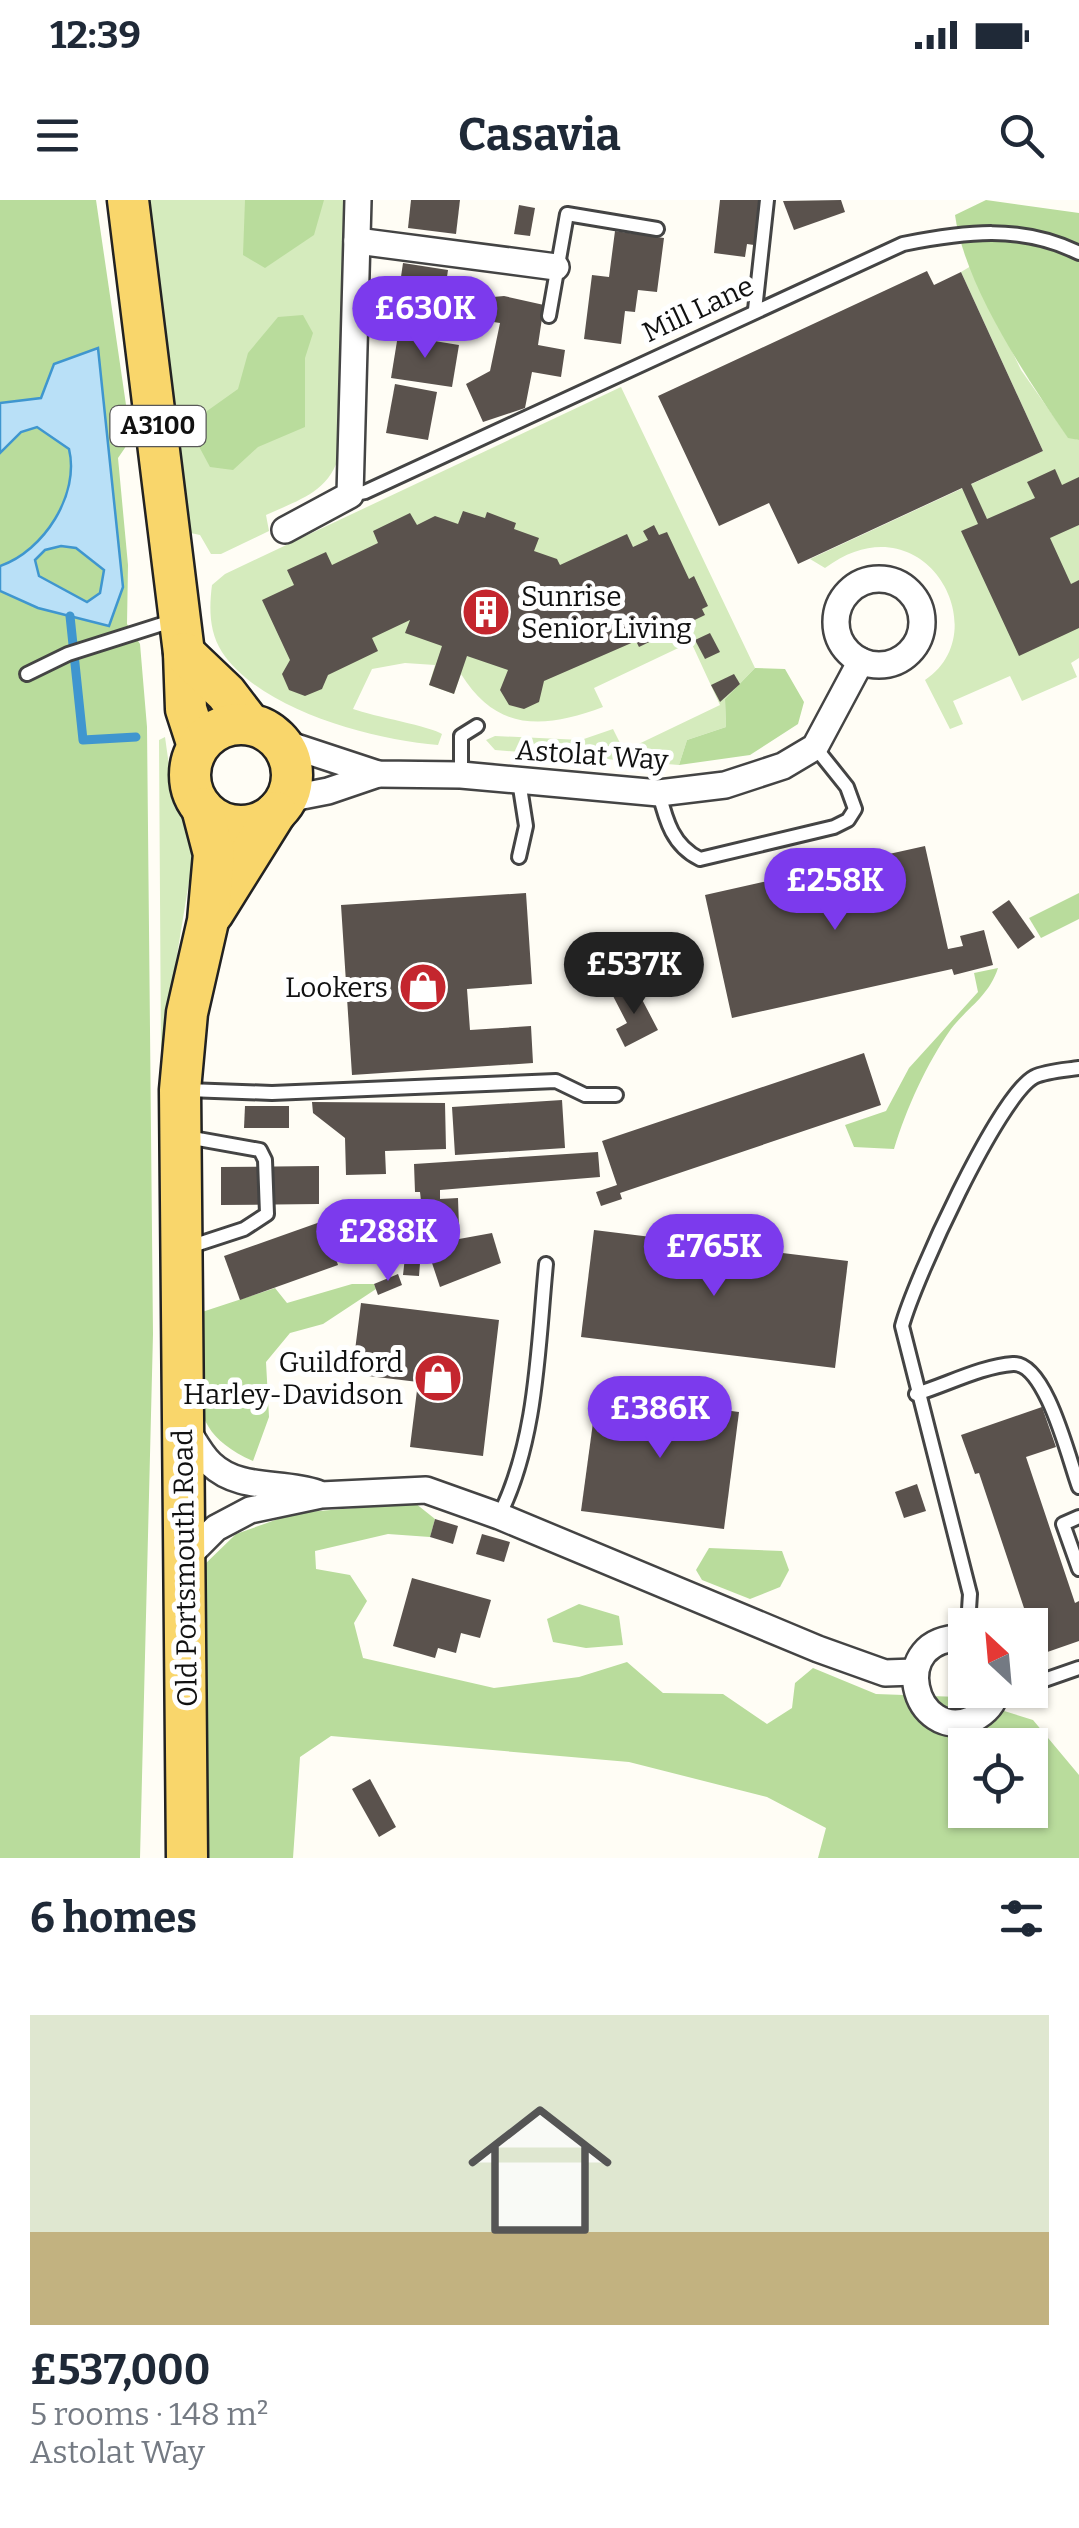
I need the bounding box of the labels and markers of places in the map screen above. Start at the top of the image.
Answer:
pin: £630K [355,276,495,361]
place label: Sunrise Senior Living [521,580,692,645]
building icon: Sunrise Senior Living [460,586,512,638]
pin: £258K [765,848,905,933]
pin: £537K [564,932,704,1017]
shop icon: Lookers [397,961,449,1013]
place label: Lookers [285,971,388,1004]
pin: £288K [318,1199,458,1284]
pin: £765K [644,1214,784,1299]
place label: Guildford Harley-Davidson [183,1346,403,1411]
shop icon: Guildford Harley-Davidson [412,1352,464,1404]
pin: £386K [590,1376,730,1461]

